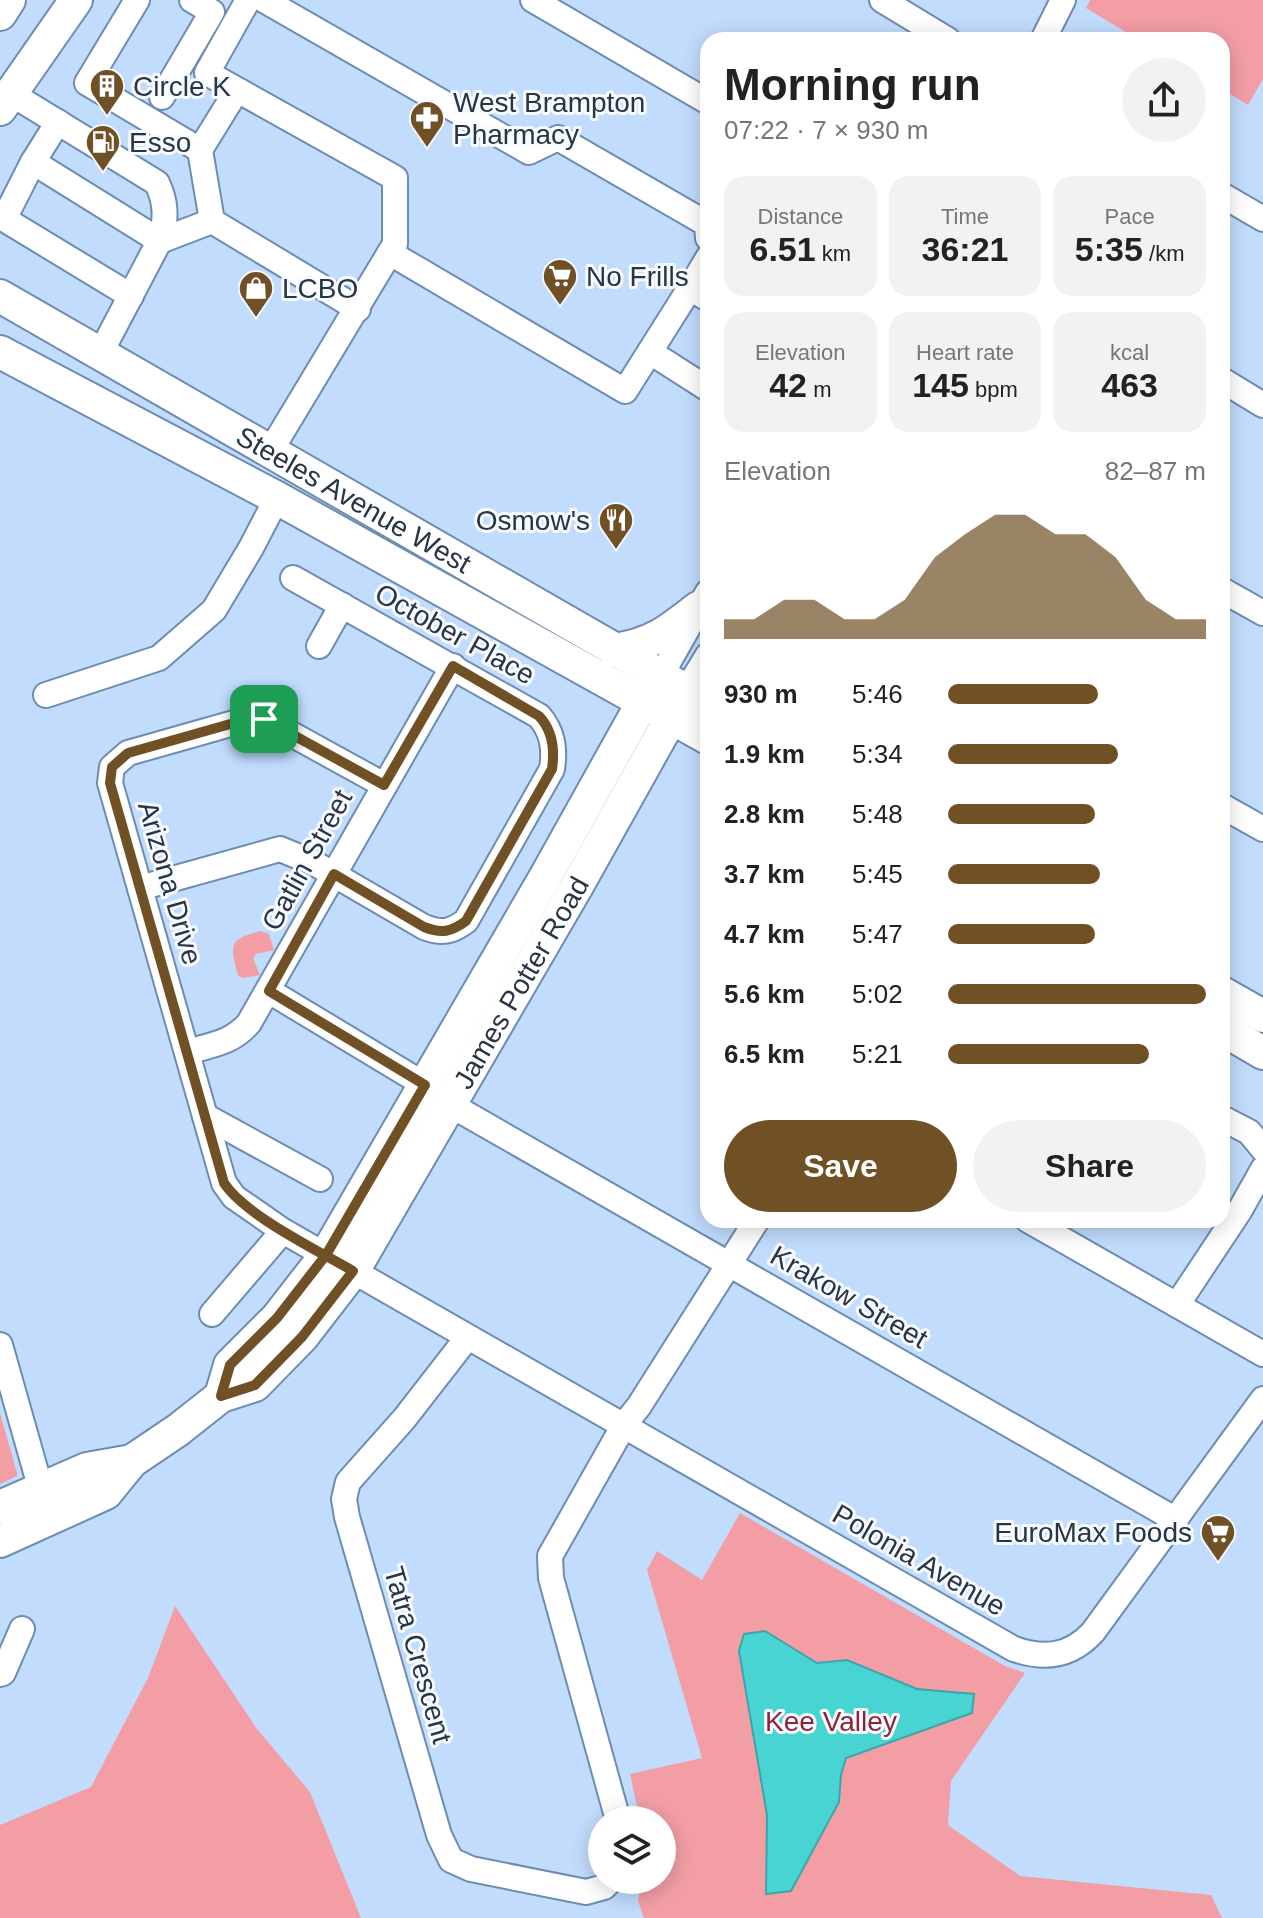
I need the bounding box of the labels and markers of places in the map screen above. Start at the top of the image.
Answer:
building icon: Circle K [88,67,126,117]
place label: Circle K [133,71,231,102]
place label: West Brampton Pharmacy [453,87,645,150]
pharmacy icon: West Brampton Pharmacy [408,99,446,149]
fuel station icon: Esso [84,123,122,173]
place label: Esso [129,127,191,158]
supermarket icon: No Frills [541,257,579,307]
place label: No Frills [586,261,689,292]
shop icon: LCBO [237,269,275,319]
place label: LCBO [282,273,358,304]
restaurant icon: Osmow's [597,501,635,551]
place label: Osmow's [476,505,590,536]
pin [230,685,298,753]
supermarket icon: EuroMax Foods [1199,1513,1237,1563]
place label: EuroMax Foods [994,1517,1192,1548]

